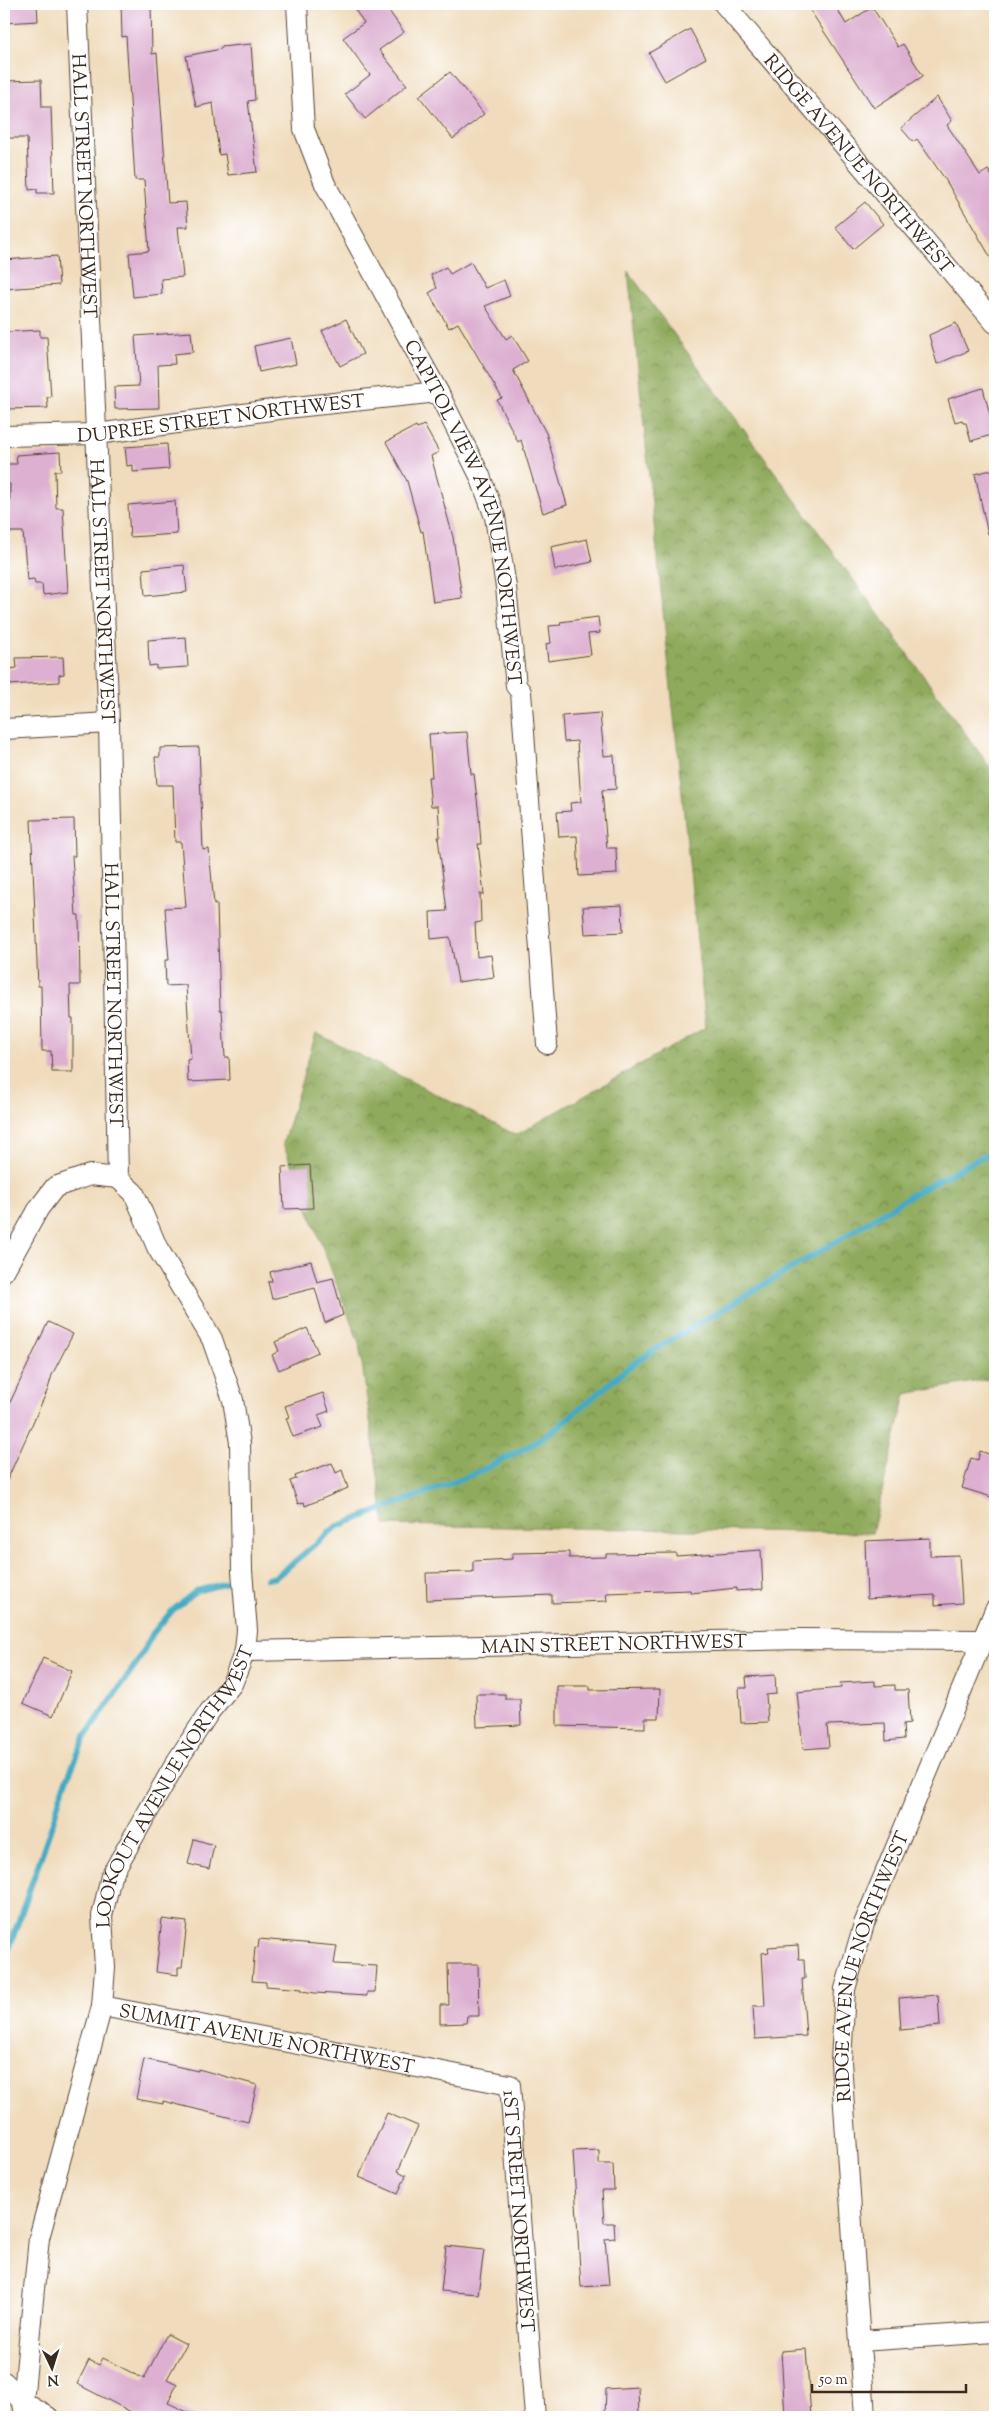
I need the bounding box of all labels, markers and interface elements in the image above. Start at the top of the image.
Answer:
street label: RIDGE AVENUE NORTHWEST [756,49,959,281]
street label: HALL STREET NORTHWEST [63,53,102,319]
street label: CAPITOL VIEW AVENUE NORTHWEST [396,336,527,686]
street label: DUPREE STREET NORTHWEST [77,389,366,451]
street label: HALL STREET NORTHWEST [81,458,120,725]
street label: HALL STREET NORTHWEST [96,862,128,1128]
street label: MAIN STREET NORTHWEST [481,1629,747,1662]
street label: LOOKOUT AVENUE NORTHWEST [91,1642,262,1929]
street label: RIDGE AVENUE NORTHWEST [830,1828,917,2103]
street label: SUMMIT AVENUE NORTHWEST [117,1999,416,2082]
street label: 1ST STREET NORTHWEST [494,2089,540,2333]
north arrow [28,2344,78,2394]
scale bar [812,2361,965,2393]
text: N [46,2369,59,2389]
text: 50 m [818,2370,848,2391]

